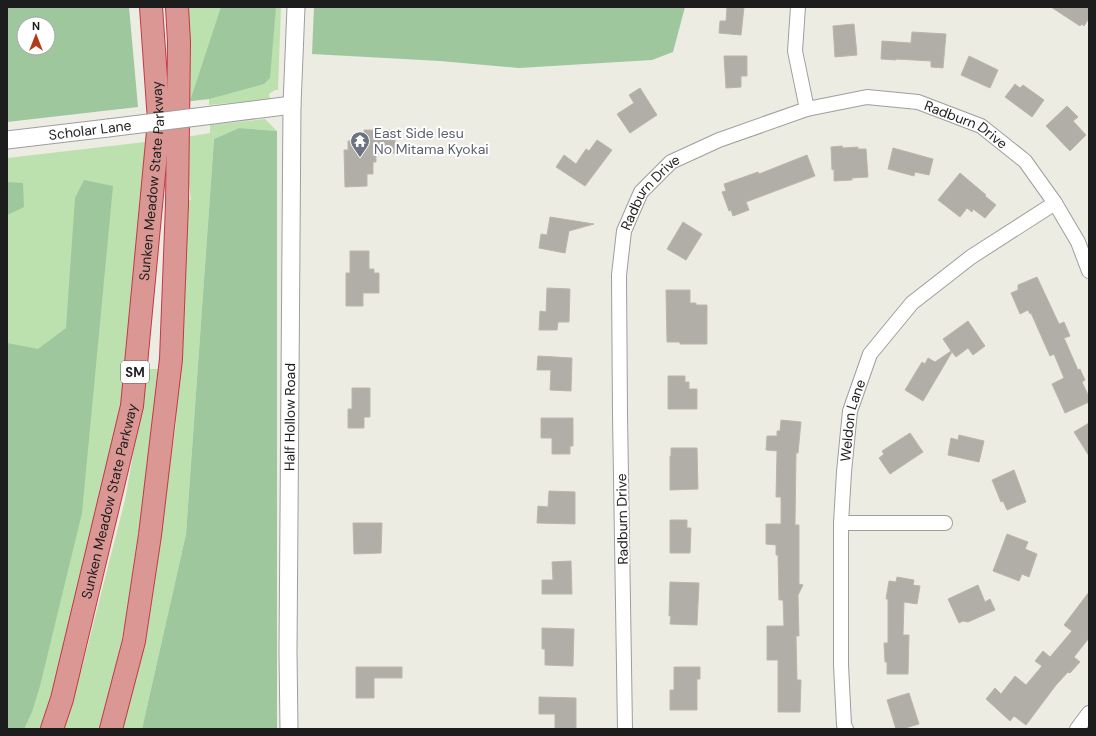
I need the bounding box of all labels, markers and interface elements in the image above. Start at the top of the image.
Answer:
north arrow [16,16,56,56]
text: N [32,19,40,33]
street label: Sunken Meadow State Parkway [135,80,168,282]
street label: Radburn Drive [922,96,1011,153]
street label: Scholar Lane [48,116,132,144]
place label: East Side Iesu No Mitama Kyokai [374,124,489,158]
temple icon: East Side Iesu No Mitama Kyokai [349,130,371,158]
street label: Radburn Drive [617,150,682,233]
road number: SM [121,361,149,383]
street label: Half Hollow Road [280,363,299,471]
street label: Weldon Lane [836,377,869,462]
street label: Sunken Meadow State Parkway [77,401,141,601]
street label: Radburn Drive [612,473,632,565]

